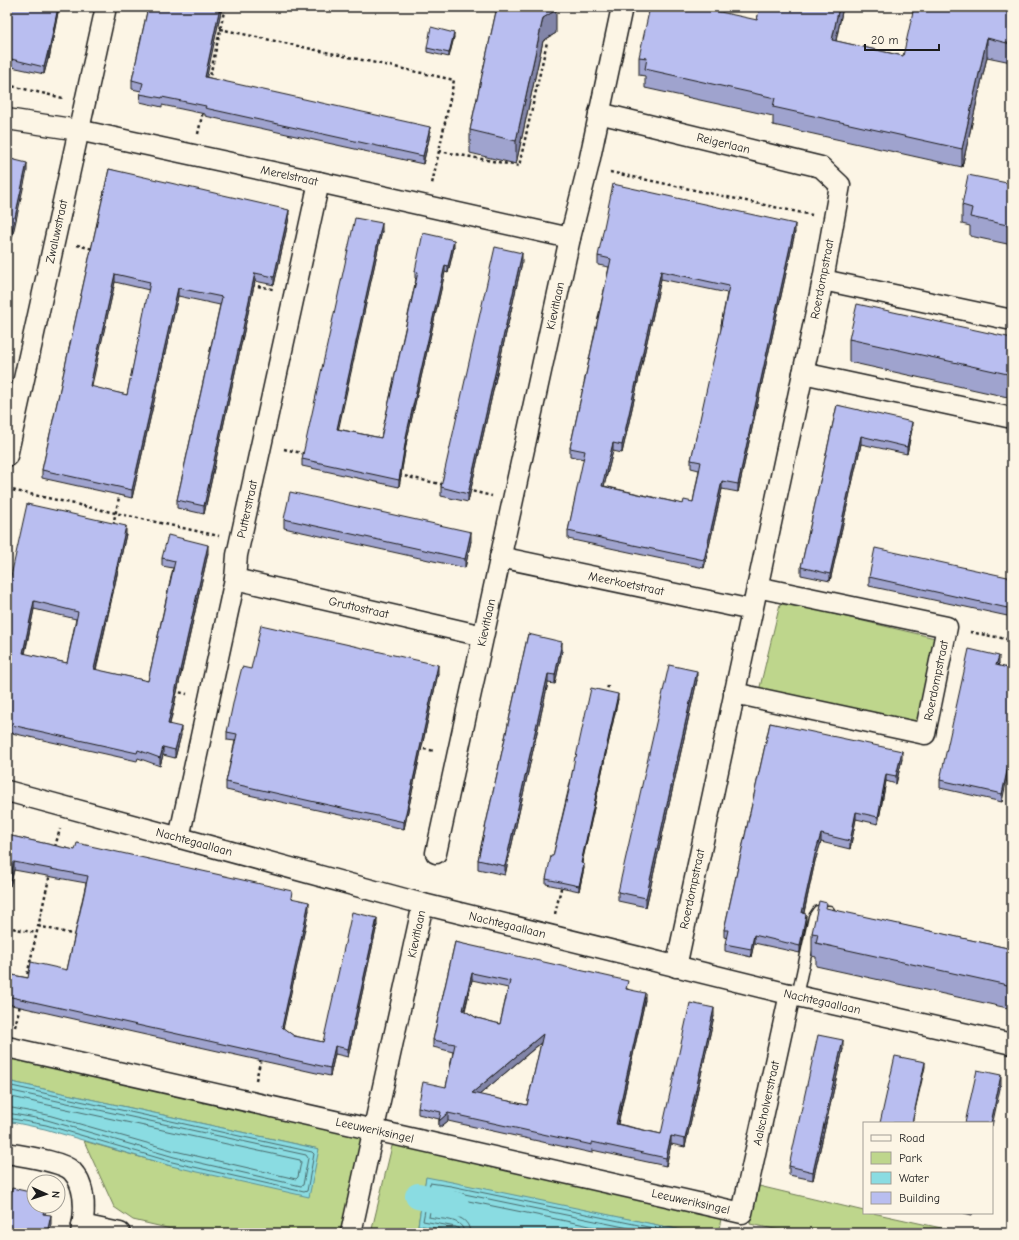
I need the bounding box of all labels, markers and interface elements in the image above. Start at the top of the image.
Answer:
scale bar [865,26,939,52]
text: 20 m [871,33,899,47]
street label: Reigerlaan [695,130,752,157]
street label: Merelstraat [259,163,320,189]
street label: Zwaluwstraat [43,198,70,265]
street label: Roerdompstraat [807,237,837,320]
street label: Kievitlaan [543,281,567,331]
street label: Putterstraat [234,478,260,539]
street label: Meerkoetstraat [587,569,666,598]
street label: Gruttostraat [327,594,391,621]
street label: Kievitlaan [474,597,498,648]
street label: Roerdompstraat [921,639,951,722]
street label: Nachtegaallaan [154,825,234,859]
street label: Roerdompstraat [677,847,707,930]
street label: Kievitlaan [404,909,428,959]
street label: Nachtegaallaan [468,909,547,941]
street label: Nachtegaallaan [782,986,862,1017]
street label: Aalscholverstraat [750,1059,782,1147]
street label: Leeuweriksingel [334,1114,415,1146]
legend [863,1122,993,1214]
text: Road [899,1131,925,1145]
text: Park [899,1151,922,1165]
text: Water [899,1171,929,1185]
north arrow [26,1174,66,1214]
street label: Leeuweriksingel [650,1186,731,1217]
text: N [49,1191,62,1198]
text: Building [899,1191,940,1205]

